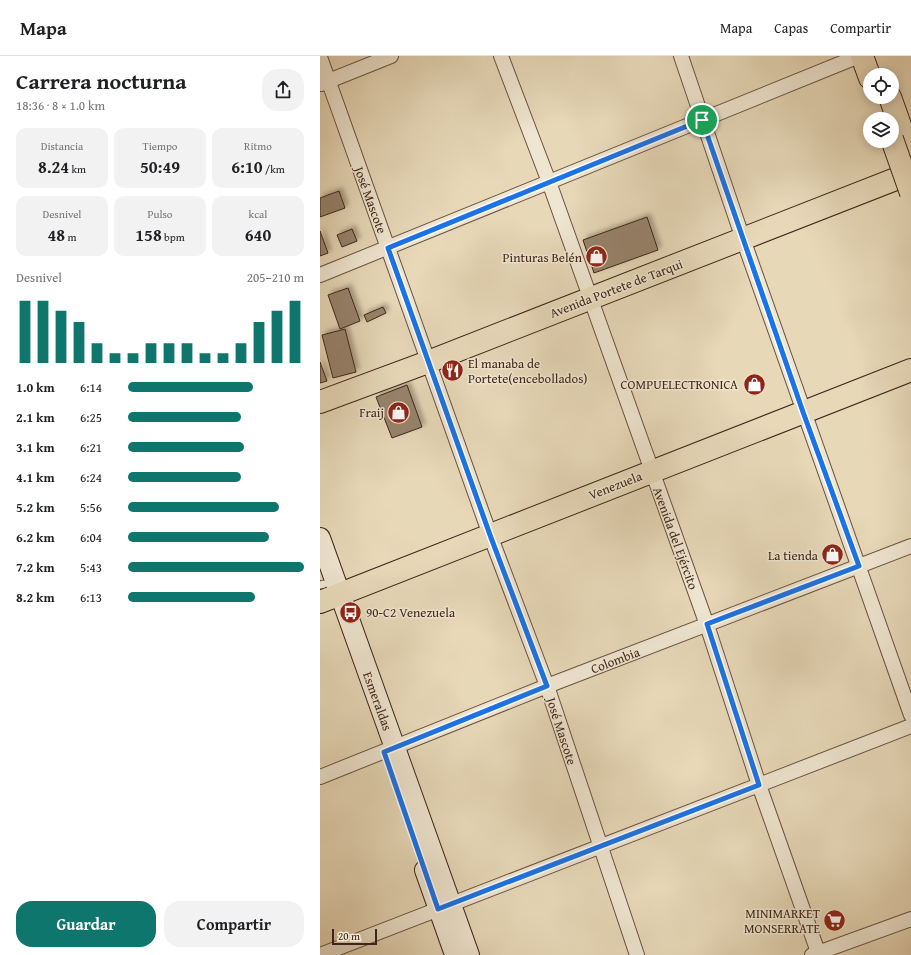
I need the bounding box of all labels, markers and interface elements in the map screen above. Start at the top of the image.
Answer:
text: Mapa [20,14,67,42]
text: Mapa [720,18,752,38]
text: Capas [774,18,808,38]
text: Compartir [830,18,891,38]
text: Carrera nocturna [16,65,187,97]
map controls [863,68,899,148]
button: locate [863,68,899,104]
button: share [262,69,304,111]
text: 18:36 · 8 × 1.0 km [16,96,105,115]
pin [685,103,719,137]
icon: arrive [691,109,713,131]
button: layers [863,112,899,148]
text: Distancia [41,138,83,154]
text: Tiempo [143,138,177,154]
text: Ritmo [244,138,272,154]
text: 8.24 [38,154,69,179]
text: 50:49 [140,154,180,179]
text: 6:10 [231,154,263,179]
text: km [69,161,86,177]
text: /km [263,161,285,177]
street label: José Mascote [349,162,391,236]
text: Desnivel [43,206,81,222]
text: Pulso [148,206,172,222]
text: kcal [249,206,267,222]
text: 48 [47,222,65,247]
text: 158 [135,222,162,247]
text: 640 [245,222,271,247]
text: m [65,229,77,245]
text: bpm [162,229,185,245]
shop icon: Pinturas Belén [584,244,610,270]
place label: Pinturas Belén [503,248,583,267]
street label: Avenida Portete de Tarqui [547,254,686,323]
text: Desnivel [16,268,62,287]
text: 205–210 m [247,268,304,287]
place label: El manaba de Portete(encebollados) [468,354,588,388]
restaurant icon: El manaba de Portete(encebollados) [440,357,466,383]
shop icon: COMPUELECTRONICA [741,371,767,397]
place label: COMPUELECTRONICA [621,375,738,394]
text: 1.0 km [16,378,55,397]
text: 6:14 [80,378,102,397]
shop icon: Fraij [386,399,412,425]
place label: Fraij [359,403,384,422]
text: 2.1 km [16,408,55,427]
text: 6:25 [80,408,102,427]
text: 3.1 km [16,438,55,457]
text: 6:21 [80,438,102,457]
street label: Venezuela [586,466,645,504]
text: 4.1 km [16,468,55,487]
text: 6:24 [80,468,102,487]
street label: Avenida del Ejército [648,484,703,592]
text: 5.2 km [16,498,55,517]
text: 5:56 [80,498,102,517]
text: 6.2 km [16,528,55,547]
text: 6:04 [80,528,102,547]
shop icon: La tienda [820,542,846,568]
place label: La tienda [768,546,819,565]
text: 7.2 km [16,558,55,577]
text: 5:43 [80,558,102,577]
text: 8.2 km [16,588,55,607]
text: 6:13 [80,588,102,607]
bus stop icon: 90-C2 Venezuela [337,599,363,625]
place label: 90-C2 Venezuela [366,603,456,622]
street label: Colombia [588,642,643,678]
street label: Esmeraldas [358,669,397,733]
street label: José Mascote [541,693,581,767]
button: Guardar [16,901,156,947]
button: Compartir [164,901,304,947]
place label: MINIMARKET MONSERRATE [744,904,821,938]
supermarket icon: MINIMARKET MONSERRATE [822,907,848,933]
scale bar [332,927,377,946]
text: 20 m [338,928,360,944]

